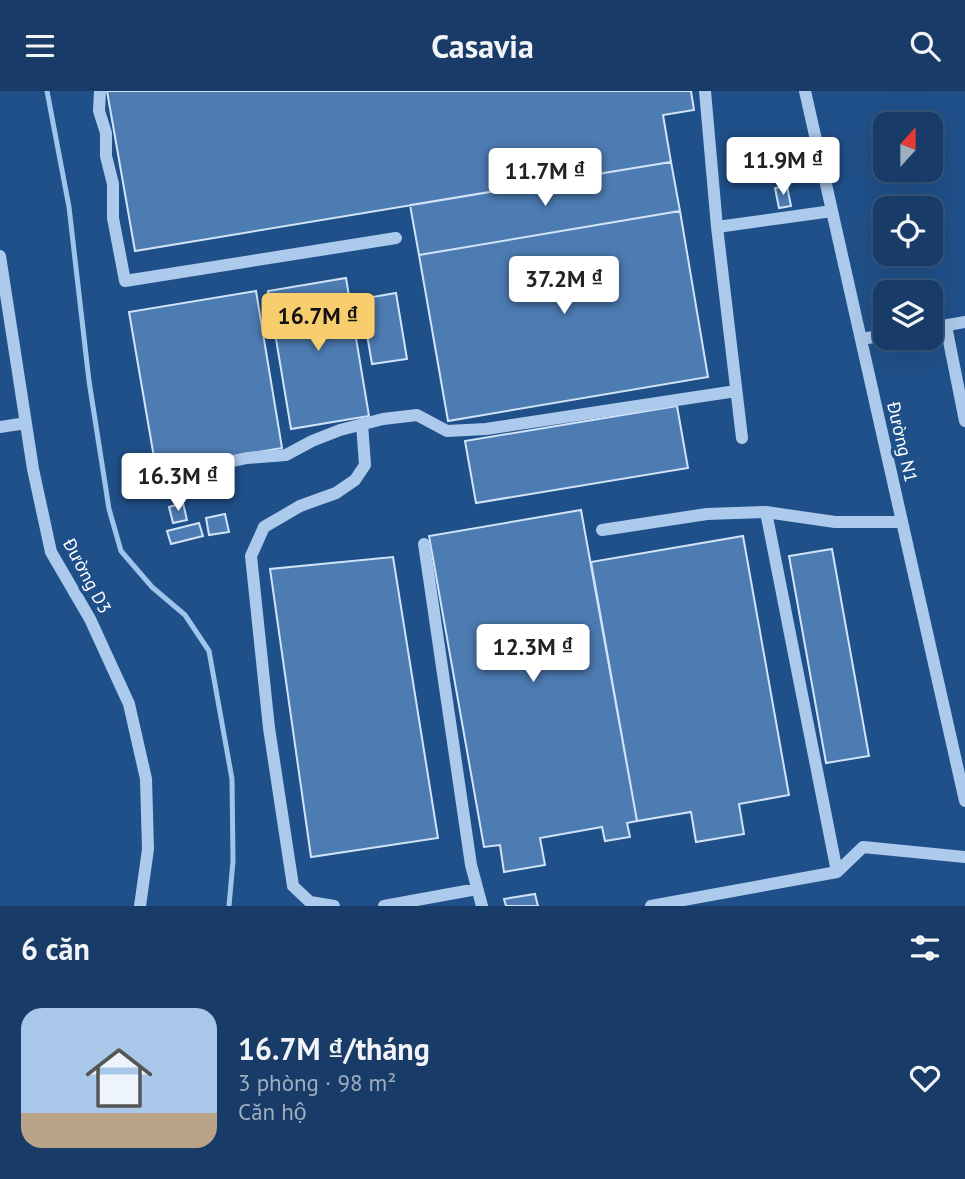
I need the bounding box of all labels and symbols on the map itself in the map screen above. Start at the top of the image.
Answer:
north arrow [873,112,943,182]
pin: 11.9M ₫ [718,137,848,197]
pin: 11.7M ₫ [480,149,610,208]
pin: 37.2M ₫ [499,257,629,316]
pin: 16.7M ₫ [253,293,383,353]
street label: Đường N1 [882,398,923,484]
pin: 16.3M ₫ [113,453,243,513]
street label: Đường D3 [58,533,117,617]
pin: 12.3M ₫ [468,625,598,684]

